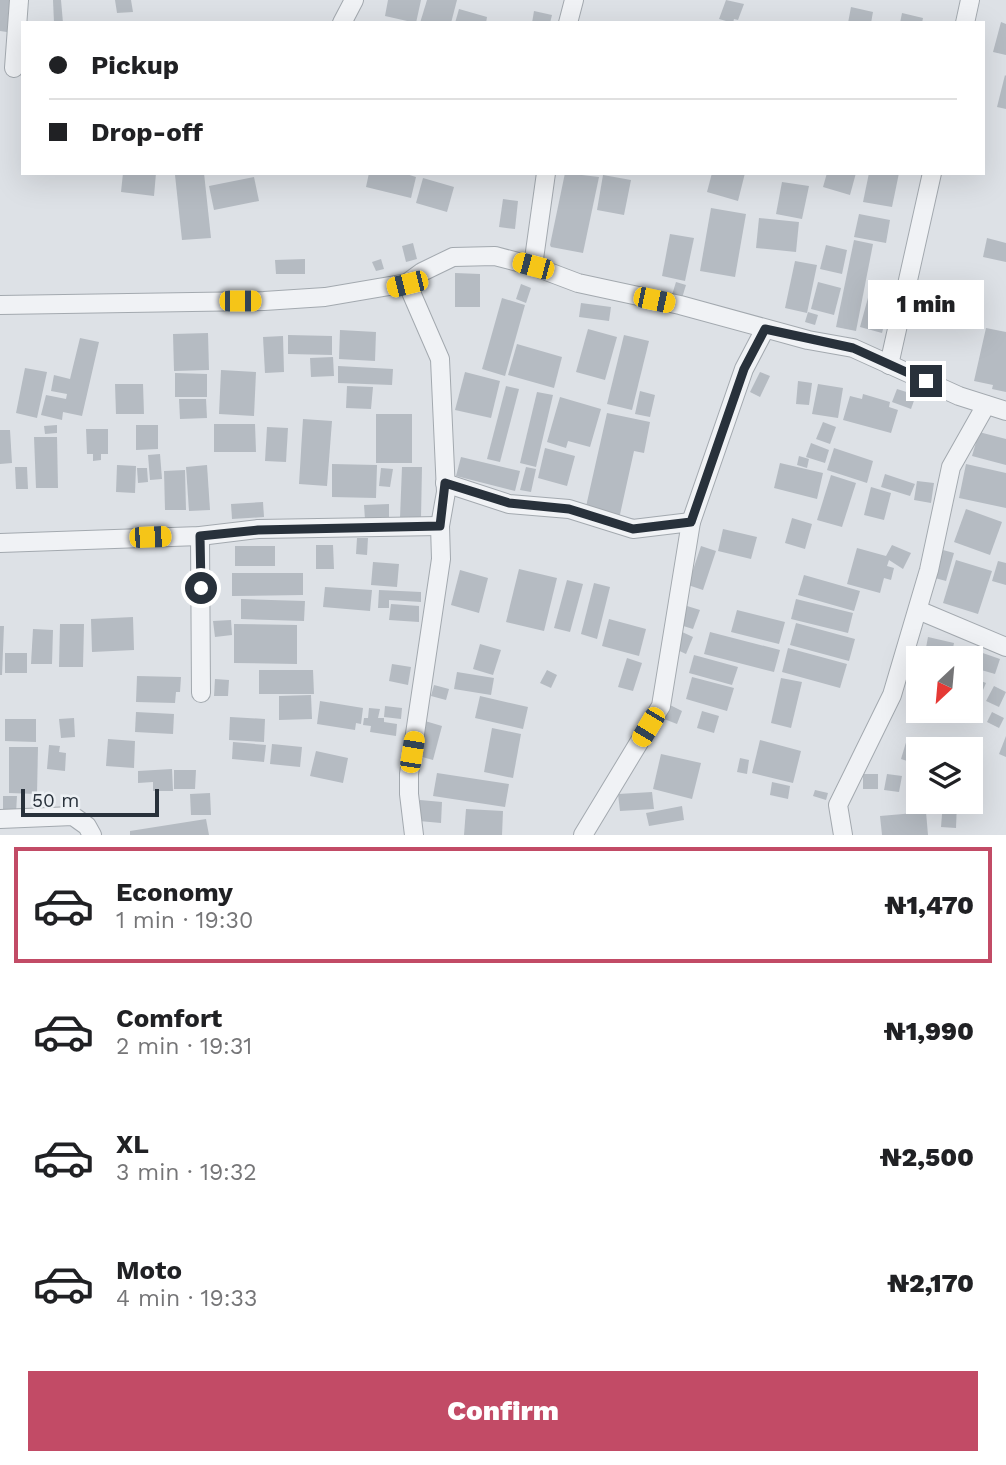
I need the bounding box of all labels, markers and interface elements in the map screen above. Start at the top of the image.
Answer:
text: Pickup [91,50,179,80]
text: Drop-off [91,117,203,147]
car [510,250,557,282]
car [385,269,430,299]
callout: 1 min [868,280,984,328]
car [632,285,677,315]
car [220,291,262,312]
text: 1 min [896,291,956,318]
route end [910,365,942,397]
car [129,526,172,548]
route start [185,572,217,604]
north arrow [906,646,984,723]
map controls [906,646,983,814]
car [629,704,668,750]
car [399,730,426,774]
button: layers [906,737,983,814]
scale bar [21,786,159,818]
text: 50 m [32,789,79,812]
icon: car [32,874,95,937]
text: Economy [116,877,233,907]
text: ₦1,470 [884,890,974,920]
text: 1 min · 19:30 [116,907,253,934]
icon: car [32,1000,95,1063]
text: Comfort [116,1003,222,1033]
text: ₦1,990 [884,1016,974,1046]
text: 2 min · 19:31 [116,1033,252,1060]
icon: car [32,1126,95,1189]
text: XL [116,1129,149,1159]
text: ₦2,500 [879,1142,974,1172]
text: 3 min · 19:32 [116,1159,257,1186]
icon: car [32,1252,95,1315]
text: Moto [116,1255,182,1285]
text: ₦2,170 [887,1268,974,1298]
text: 4 min · 19:33 [116,1285,257,1312]
button: Confirm [28,1371,978,1451]

